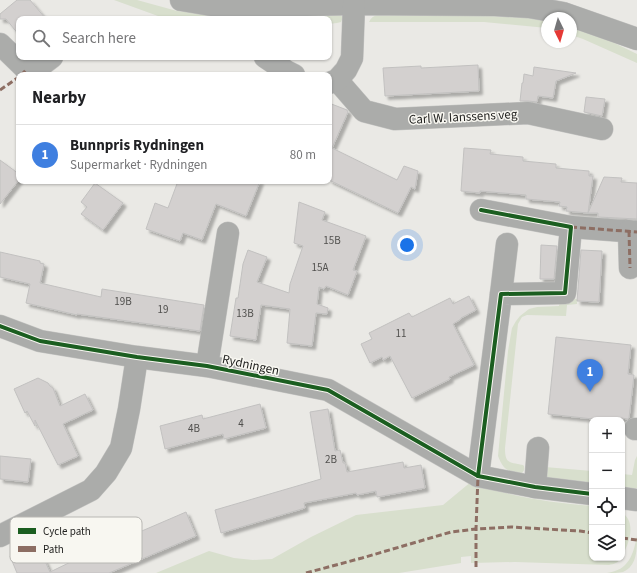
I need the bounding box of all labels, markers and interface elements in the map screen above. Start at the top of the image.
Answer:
north arrow [541,12,577,48]
search box [16,16,332,60]
icon: search [30,27,52,49]
text: Search here [62,28,136,49]
text: Nearby [32,86,86,110]
street label: Carl W. Ianssens veg [408,105,518,129]
text: Bunnpris Rydningen [70,135,204,156]
text: 1 [42,146,48,164]
text: 80 m [290,146,316,164]
text: Supermarket · Rydningen [70,156,207,174]
house number: 15B [323,233,341,248]
your location [397,235,417,255]
house number: 15A [312,260,328,275]
house number: 19B [114,294,132,309]
house number: 19 [158,302,168,317]
house number: 13B [236,306,254,321]
house number: 11 [396,326,406,341]
street label: Rydningen [221,350,281,380]
pin: 1 [577,359,603,392]
house number: 4 [238,416,244,431]
map controls [589,417,625,561]
button: + [589,417,625,453]
house number: 4B [188,421,200,436]
house number: 2B [325,452,337,467]
button: − [589,453,625,489]
button: locate [589,489,625,525]
legend [10,517,142,563]
text: Cycle path [43,524,91,539]
button: layers [589,525,625,561]
text: Path [43,542,64,557]

